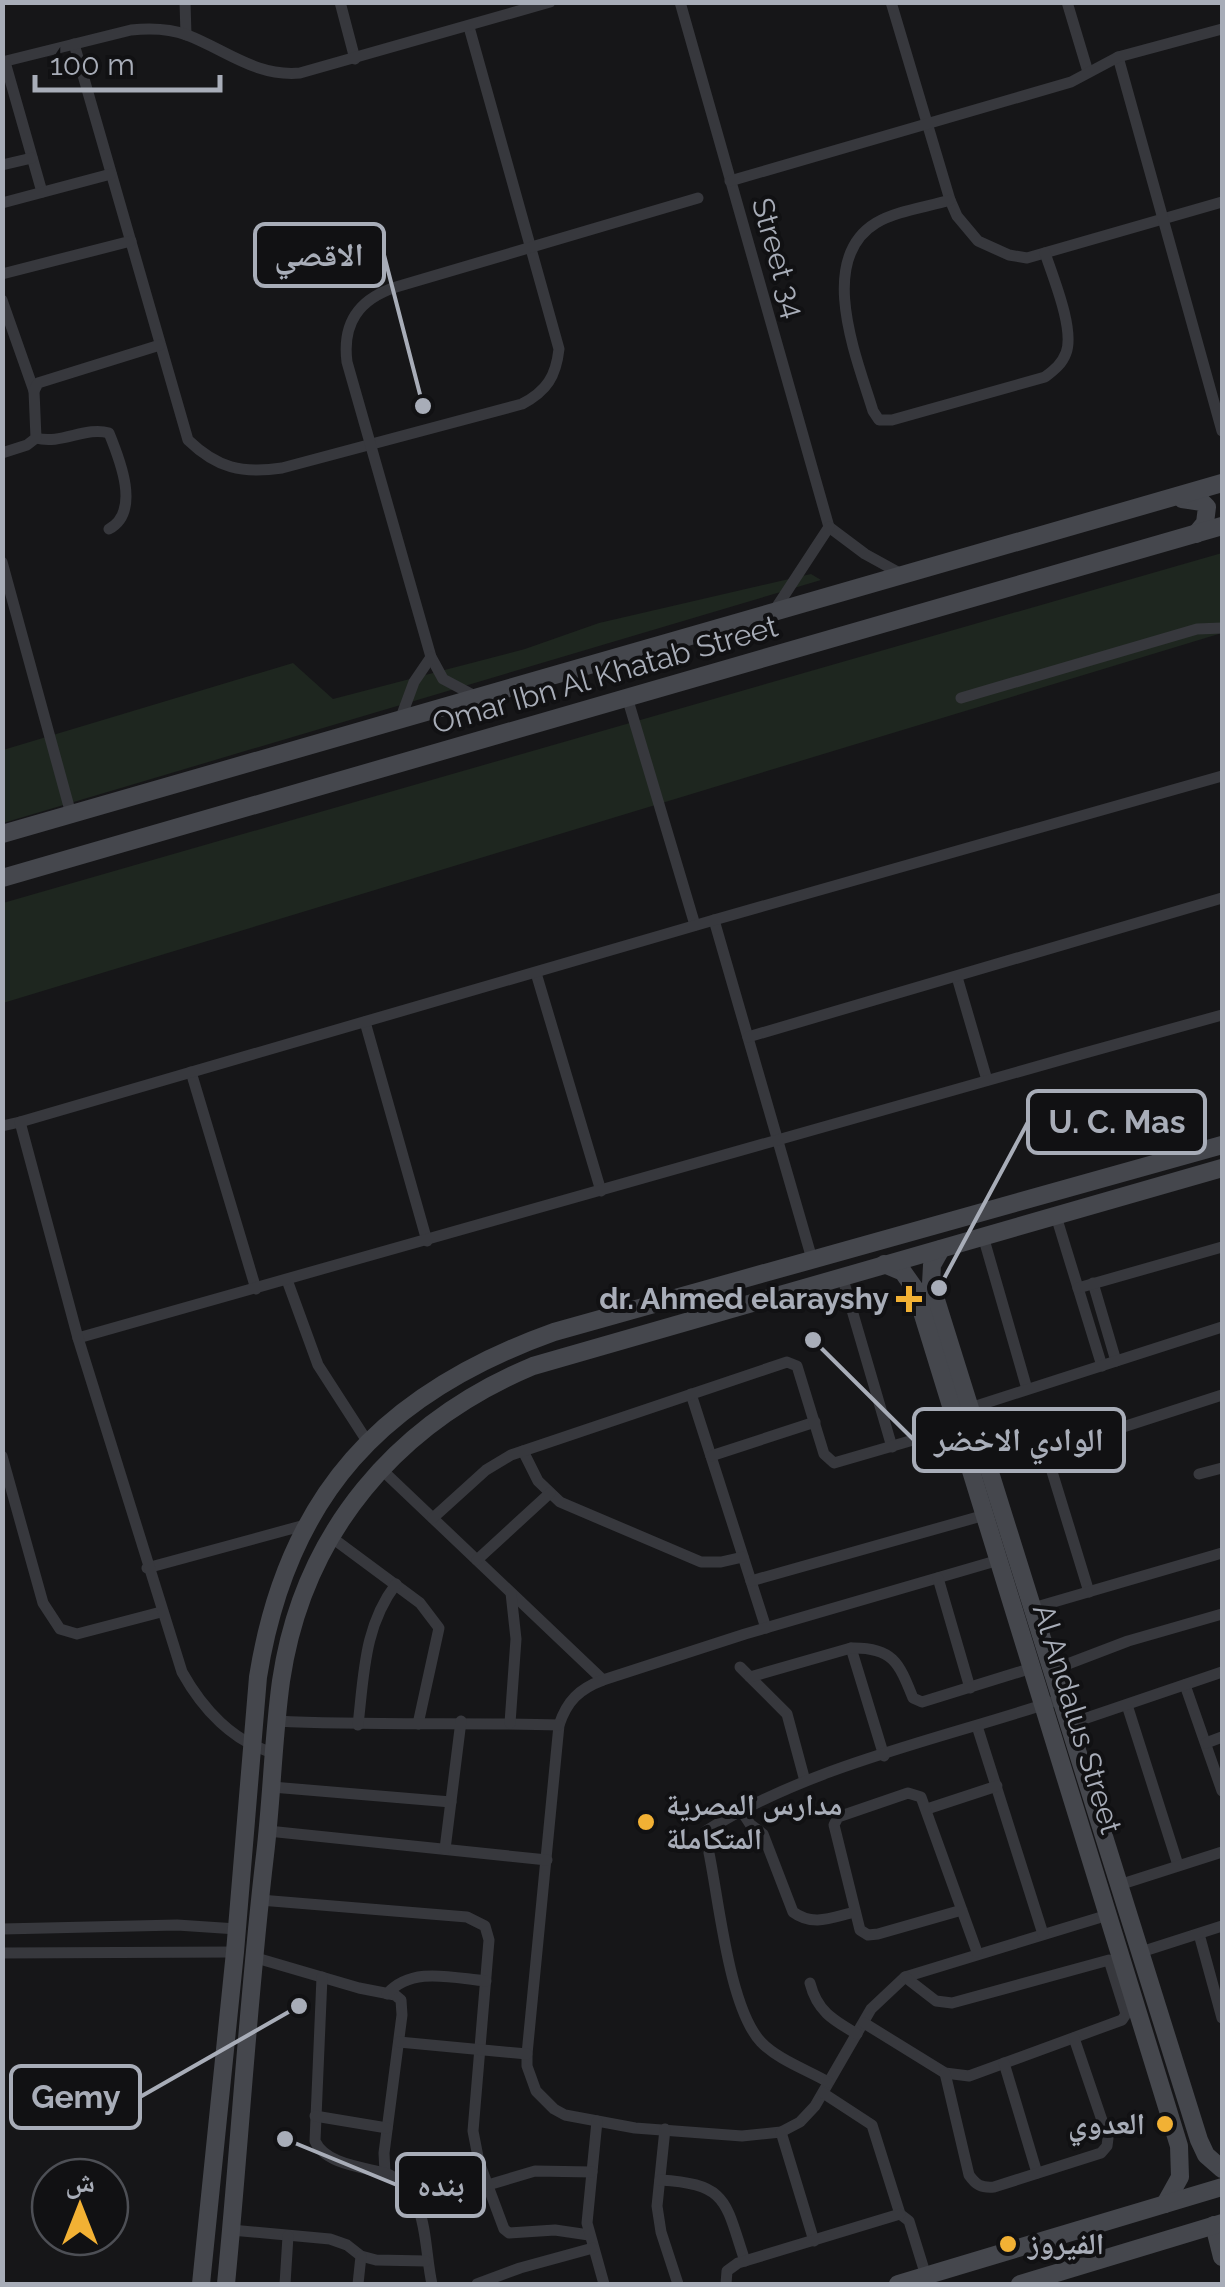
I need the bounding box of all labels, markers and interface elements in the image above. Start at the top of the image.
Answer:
scale bar [35,30,220,92]
text: 100 m [50,47,135,82]
street label: Street 34 [745,194,812,322]
callout: الاقصي [255,224,384,286]
text: الاقصي [274,236,364,280]
street label: Omar Ibn Al Khatab Street [428,608,782,741]
callout: U. C. Mas [1028,1091,1205,1153]
text: U. C. Mas [1049,1103,1186,1140]
place label: dr. Ahmed elarayshy [599,1281,889,1316]
marker: dr. Ahmed elarayshy [898,1288,920,1310]
callout: الوادي الاخضر [914,1409,1124,1471]
text: الوادي الاخضر [932,1421,1104,1465]
street label: Al Andalus Street [1026,1600,1129,1838]
place label: مدارس المصرية المتكاملة [666,1787,843,1856]
marker: مدارس المصرية المتكاملة [635,1811,657,1833]
callout: Gemy [11,2066,140,2128]
text: Gemy [31,2078,121,2115]
place label: العدوي [1068,2106,1145,2147]
marker: العدوي [1154,2113,1176,2135]
callout: بنده [397,2154,484,2216]
north arrow [30,2157,130,2257]
text: ش [65,2166,95,2199]
text: بنده [417,2166,465,2203]
place label: الفيروز [1026,2226,1104,2261]
marker: الفيروز [997,2233,1019,2255]

